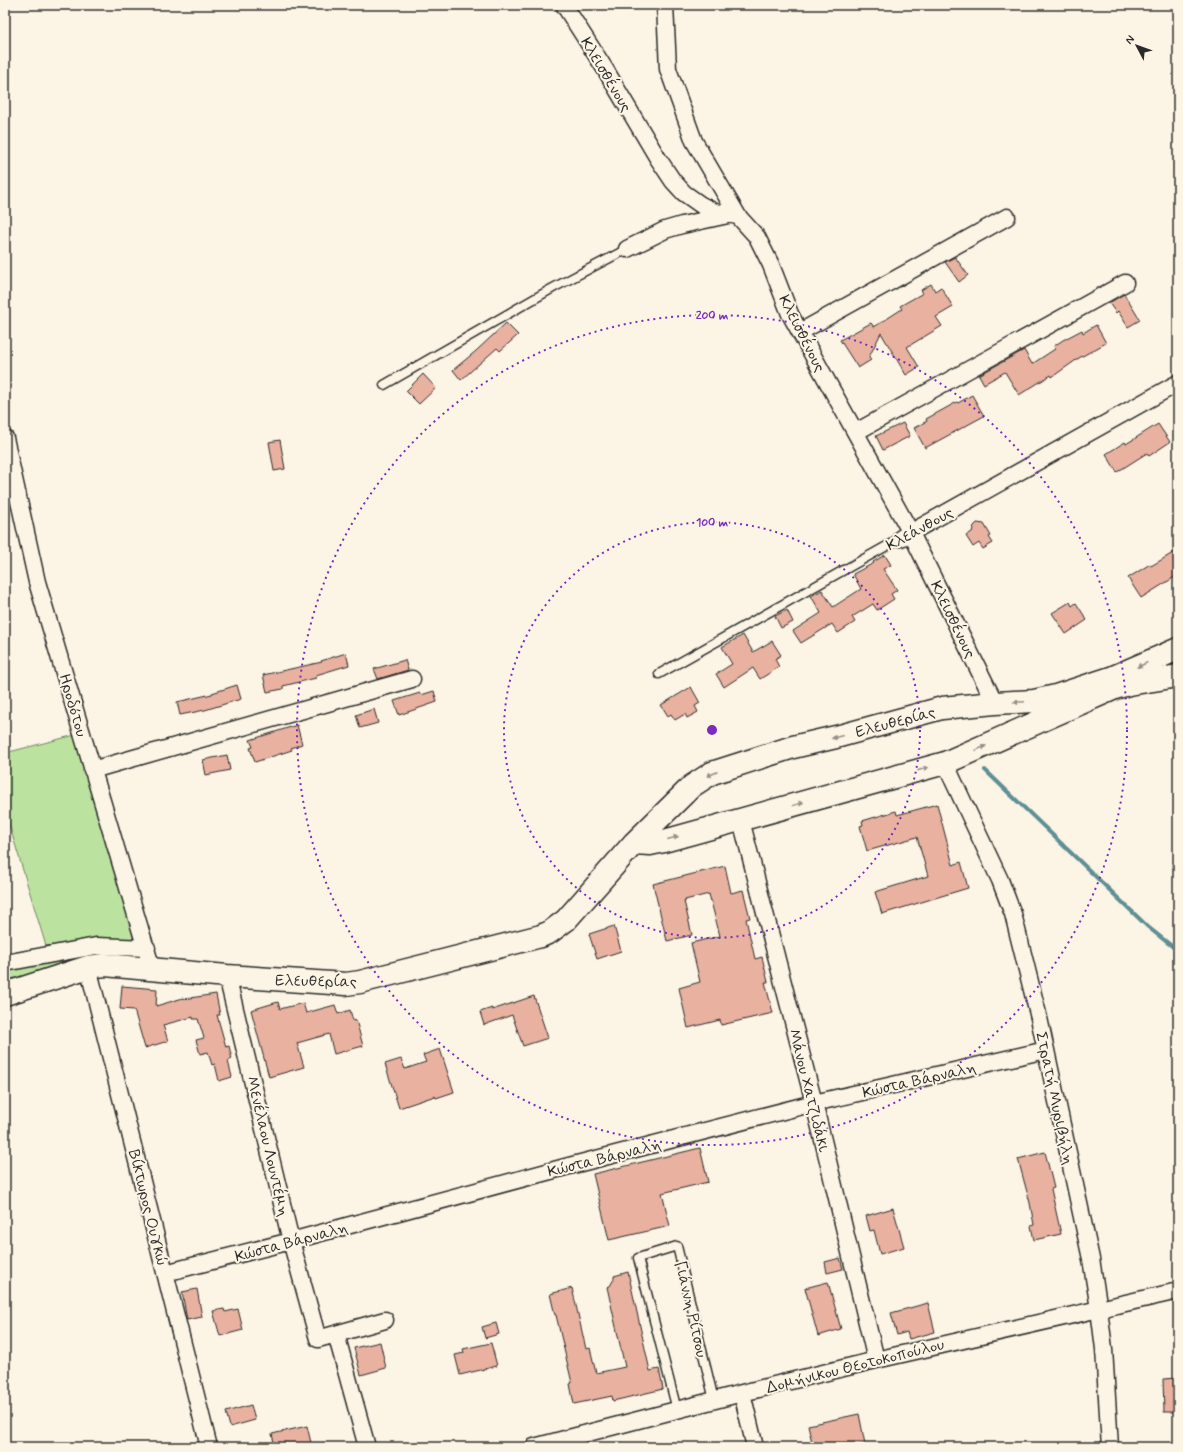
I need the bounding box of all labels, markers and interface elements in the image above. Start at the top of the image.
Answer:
north arrow [1117,26,1157,66]
street label: Κλεισθένους [575,33,637,116]
text: N [1123,33,1138,47]
street label: Κλεισθένους [773,291,831,376]
text: 200 m [696,308,729,324]
street label: Κλεάνθους [882,502,957,556]
text: 100 m [696,515,729,531]
street label: Κλεισθένους [925,577,981,662]
one-way arrow [1137,662,1148,668]
street label: Ηροδότου [54,671,92,739]
one-way arrow [1013,699,1025,706]
street label: Ελευθερίας [853,702,938,743]
centre of rings [705,723,719,737]
one-way arrow [831,734,843,740]
one-way arrow [975,744,987,750]
one-way arrow [918,766,930,772]
one-way arrow [706,771,718,777]
one-way arrow [792,801,804,807]
one-way arrow [666,835,679,841]
street label: Ελευθερίας [275,970,357,993]
street label: Μάνου Χατζιδάκι [783,1027,834,1154]
street label: Στρατή Μυριβήλη [1030,1030,1079,1167]
street label: Κώστα Βάρναλη [860,1057,978,1104]
street label: Μενέλαου Λουντέμη [241,1074,295,1218]
street label: Κώστα Βάρναλη [545,1134,663,1183]
street label: Βίκτωρος Ουγκώ [123,1147,172,1267]
street label: Κώστα Βάρναλη [233,1217,350,1268]
street label: Γιάννη Ρίτσου [669,1259,712,1360]
street label: Δομήνικου Θεοτοκοπούλου [764,1334,947,1399]

